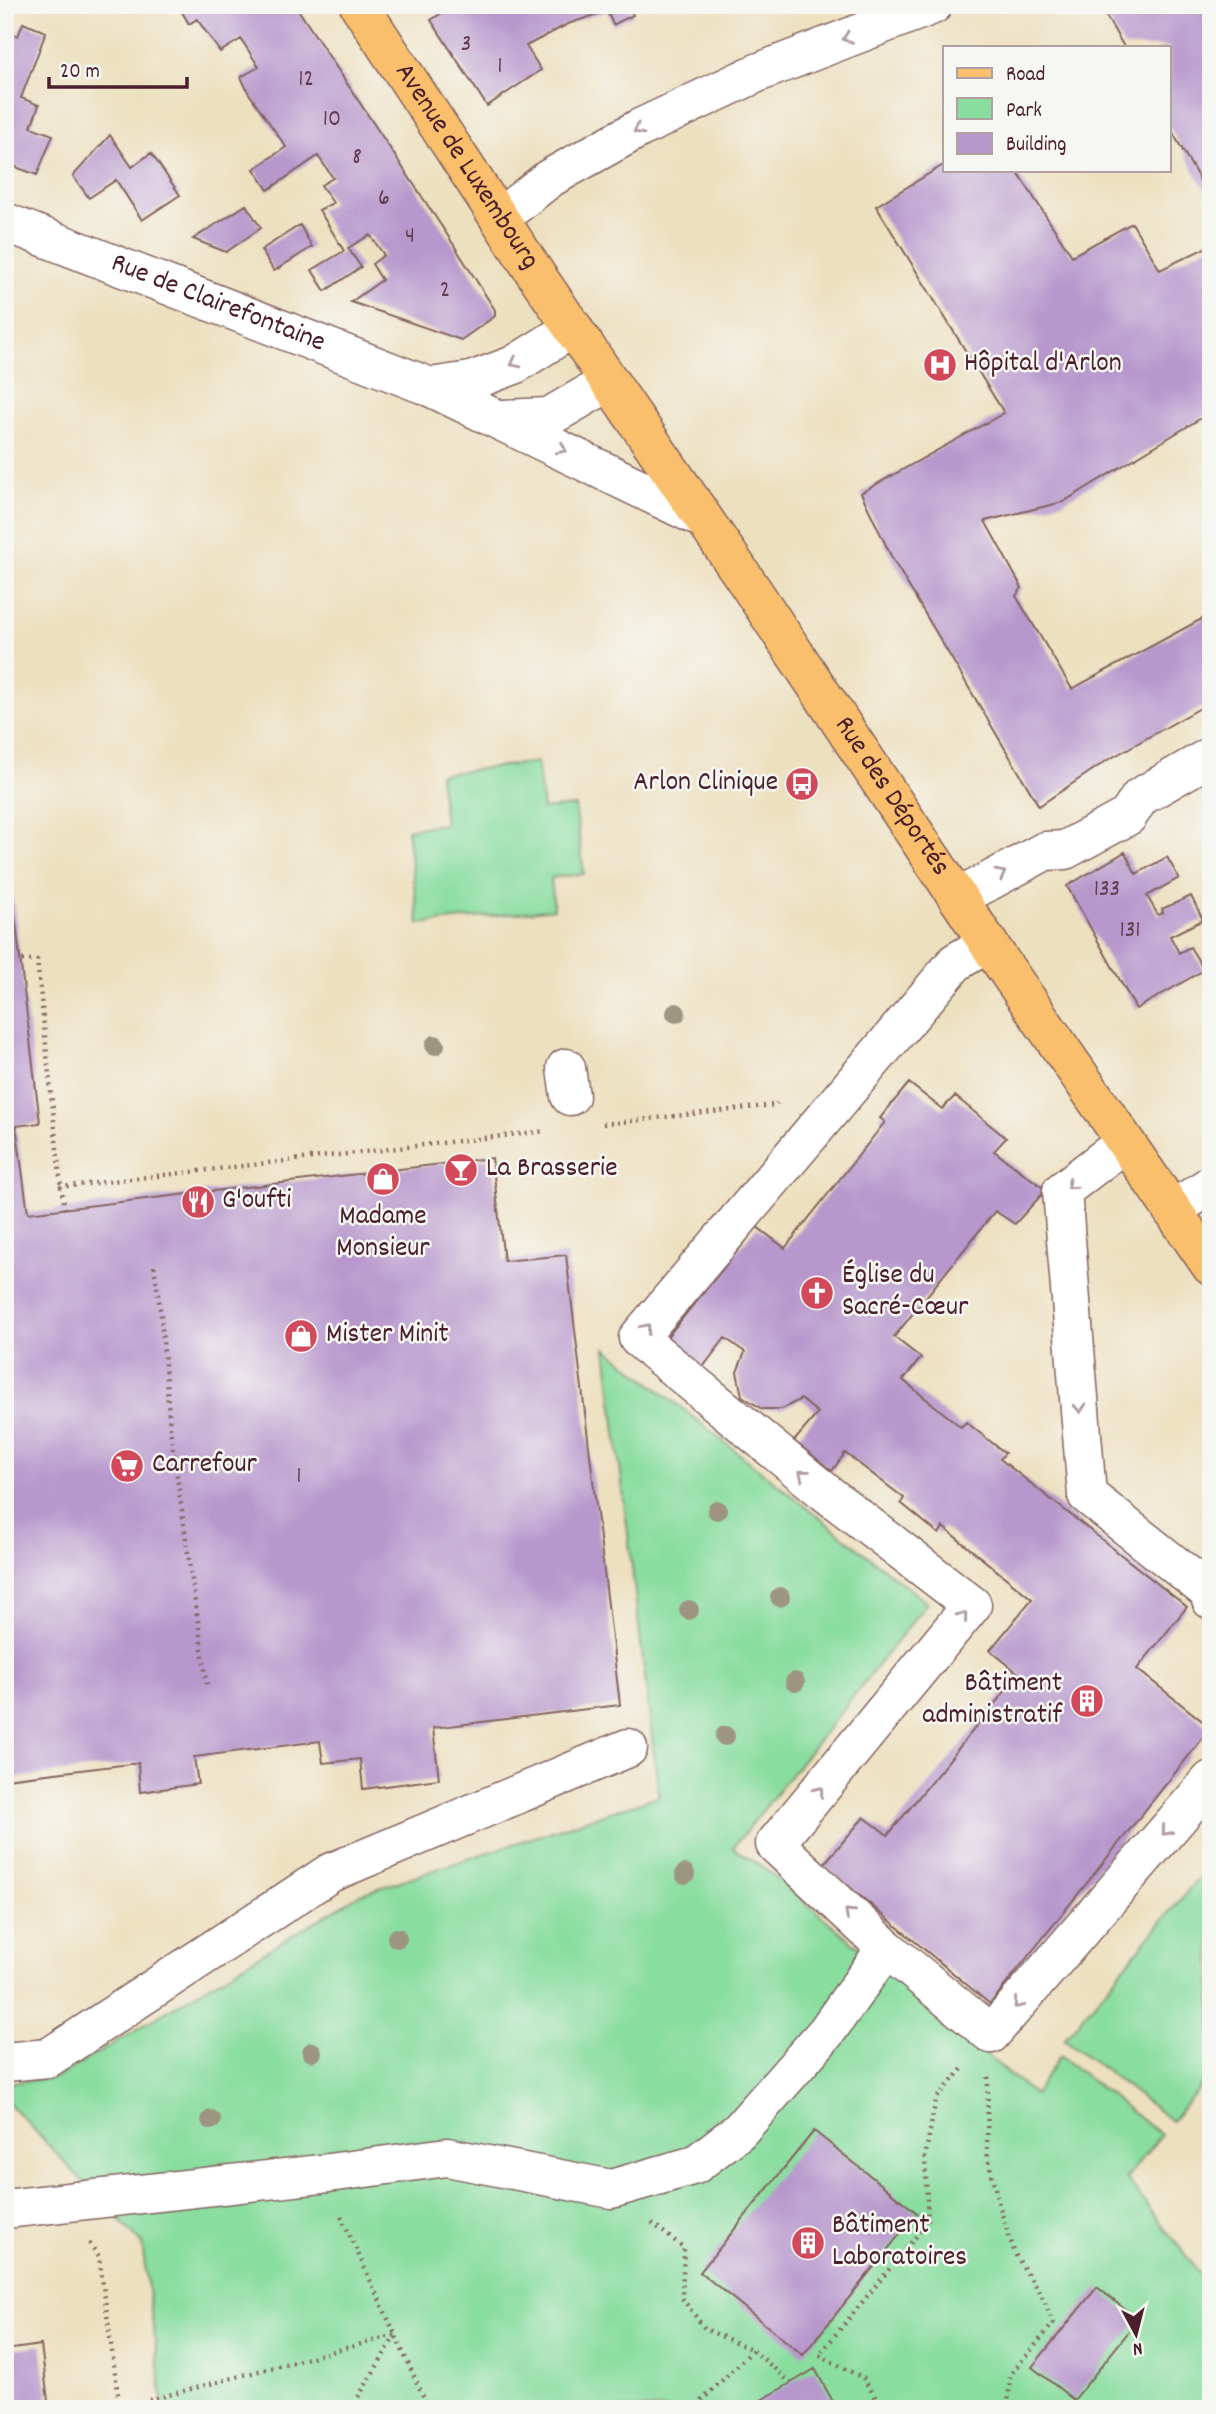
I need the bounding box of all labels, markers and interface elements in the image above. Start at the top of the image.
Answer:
house number: 3 [461,28,471,62]
one-way arrow [841,30,853,44]
scale bar [49,46,187,90]
legend [943,46,1170,172]
house number: 1 [497,50,503,84]
street label: Avenue de Luxembourg [383,56,548,278]
text: 20 m [60,58,100,88]
text: Road [1006,61,1045,91]
house number: 12 [298,63,314,97]
text: Park [1006,97,1042,127]
house number: 10 [323,103,341,137]
one-way arrow [633,121,645,135]
text: Building [1006,131,1066,161]
house number: 8 [352,141,362,175]
house number: 6 [378,182,390,216]
house number: 4 [405,220,415,254]
street label: Rue de Clairefontaine [104,245,331,364]
house number: 2 [440,274,450,308]
place label: Hôpital d'Arlon [964,345,1122,385]
hospital icon: Hôpital d'Arlon [921,346,959,384]
one-way arrow [510,355,522,369]
one-way arrow [555,441,567,455]
street label: Rue des Déportés [823,709,959,885]
place label: Arlon Clinique [633,764,778,804]
bus stop icon: Arlon Clinique [783,765,821,803]
one-way arrow [994,869,1007,882]
house number: 133 [1094,873,1120,907]
house number: 131 [1119,914,1141,948]
place label: La Brasserie [486,1150,618,1190]
bar icon: La Brasserie [442,1151,480,1189]
shop icon: Madame Monsieur [364,1160,402,1198]
one-way arrow [1067,1177,1080,1189]
place label: G'oufti [222,1182,292,1222]
restaurant icon: G'oufti [179,1183,217,1221]
place label: Madame Monsieur [336,1198,430,1270]
place label: Église du Sacré-Cœur [842,1257,969,1329]
church icon: Église du Sacré-Cœur [798,1274,836,1312]
place label: Mister Minit [326,1316,449,1356]
shop icon: Mister Minit [282,1317,320,1355]
one-way arrow [638,1323,650,1336]
one-way arrow [1072,1403,1087,1414]
place label: Carrefour [152,1446,257,1486]
supermarket icon: Carrefour [108,1447,146,1485]
house number: 1 [296,1460,302,1494]
one-way arrow [798,1470,811,1482]
one-way arrow [955,1611,968,1623]
place label: Bâtiment administratif [922,1665,1063,1737]
building icon: Bâtiment administratif [1068,1682,1106,1720]
one-way arrow [810,1787,823,1799]
one-way arrow [1162,1823,1174,1836]
one-way arrow [844,1908,857,1921]
one-way arrow [1014,1995,1026,2008]
place label: Bâtiment Laboratoires [832,2207,967,2279]
building icon: Bâtiment Laboratoires [789,2224,827,2262]
north arrow [1100,2298,1170,2368]
text: N [1131,2333,1144,2361]

